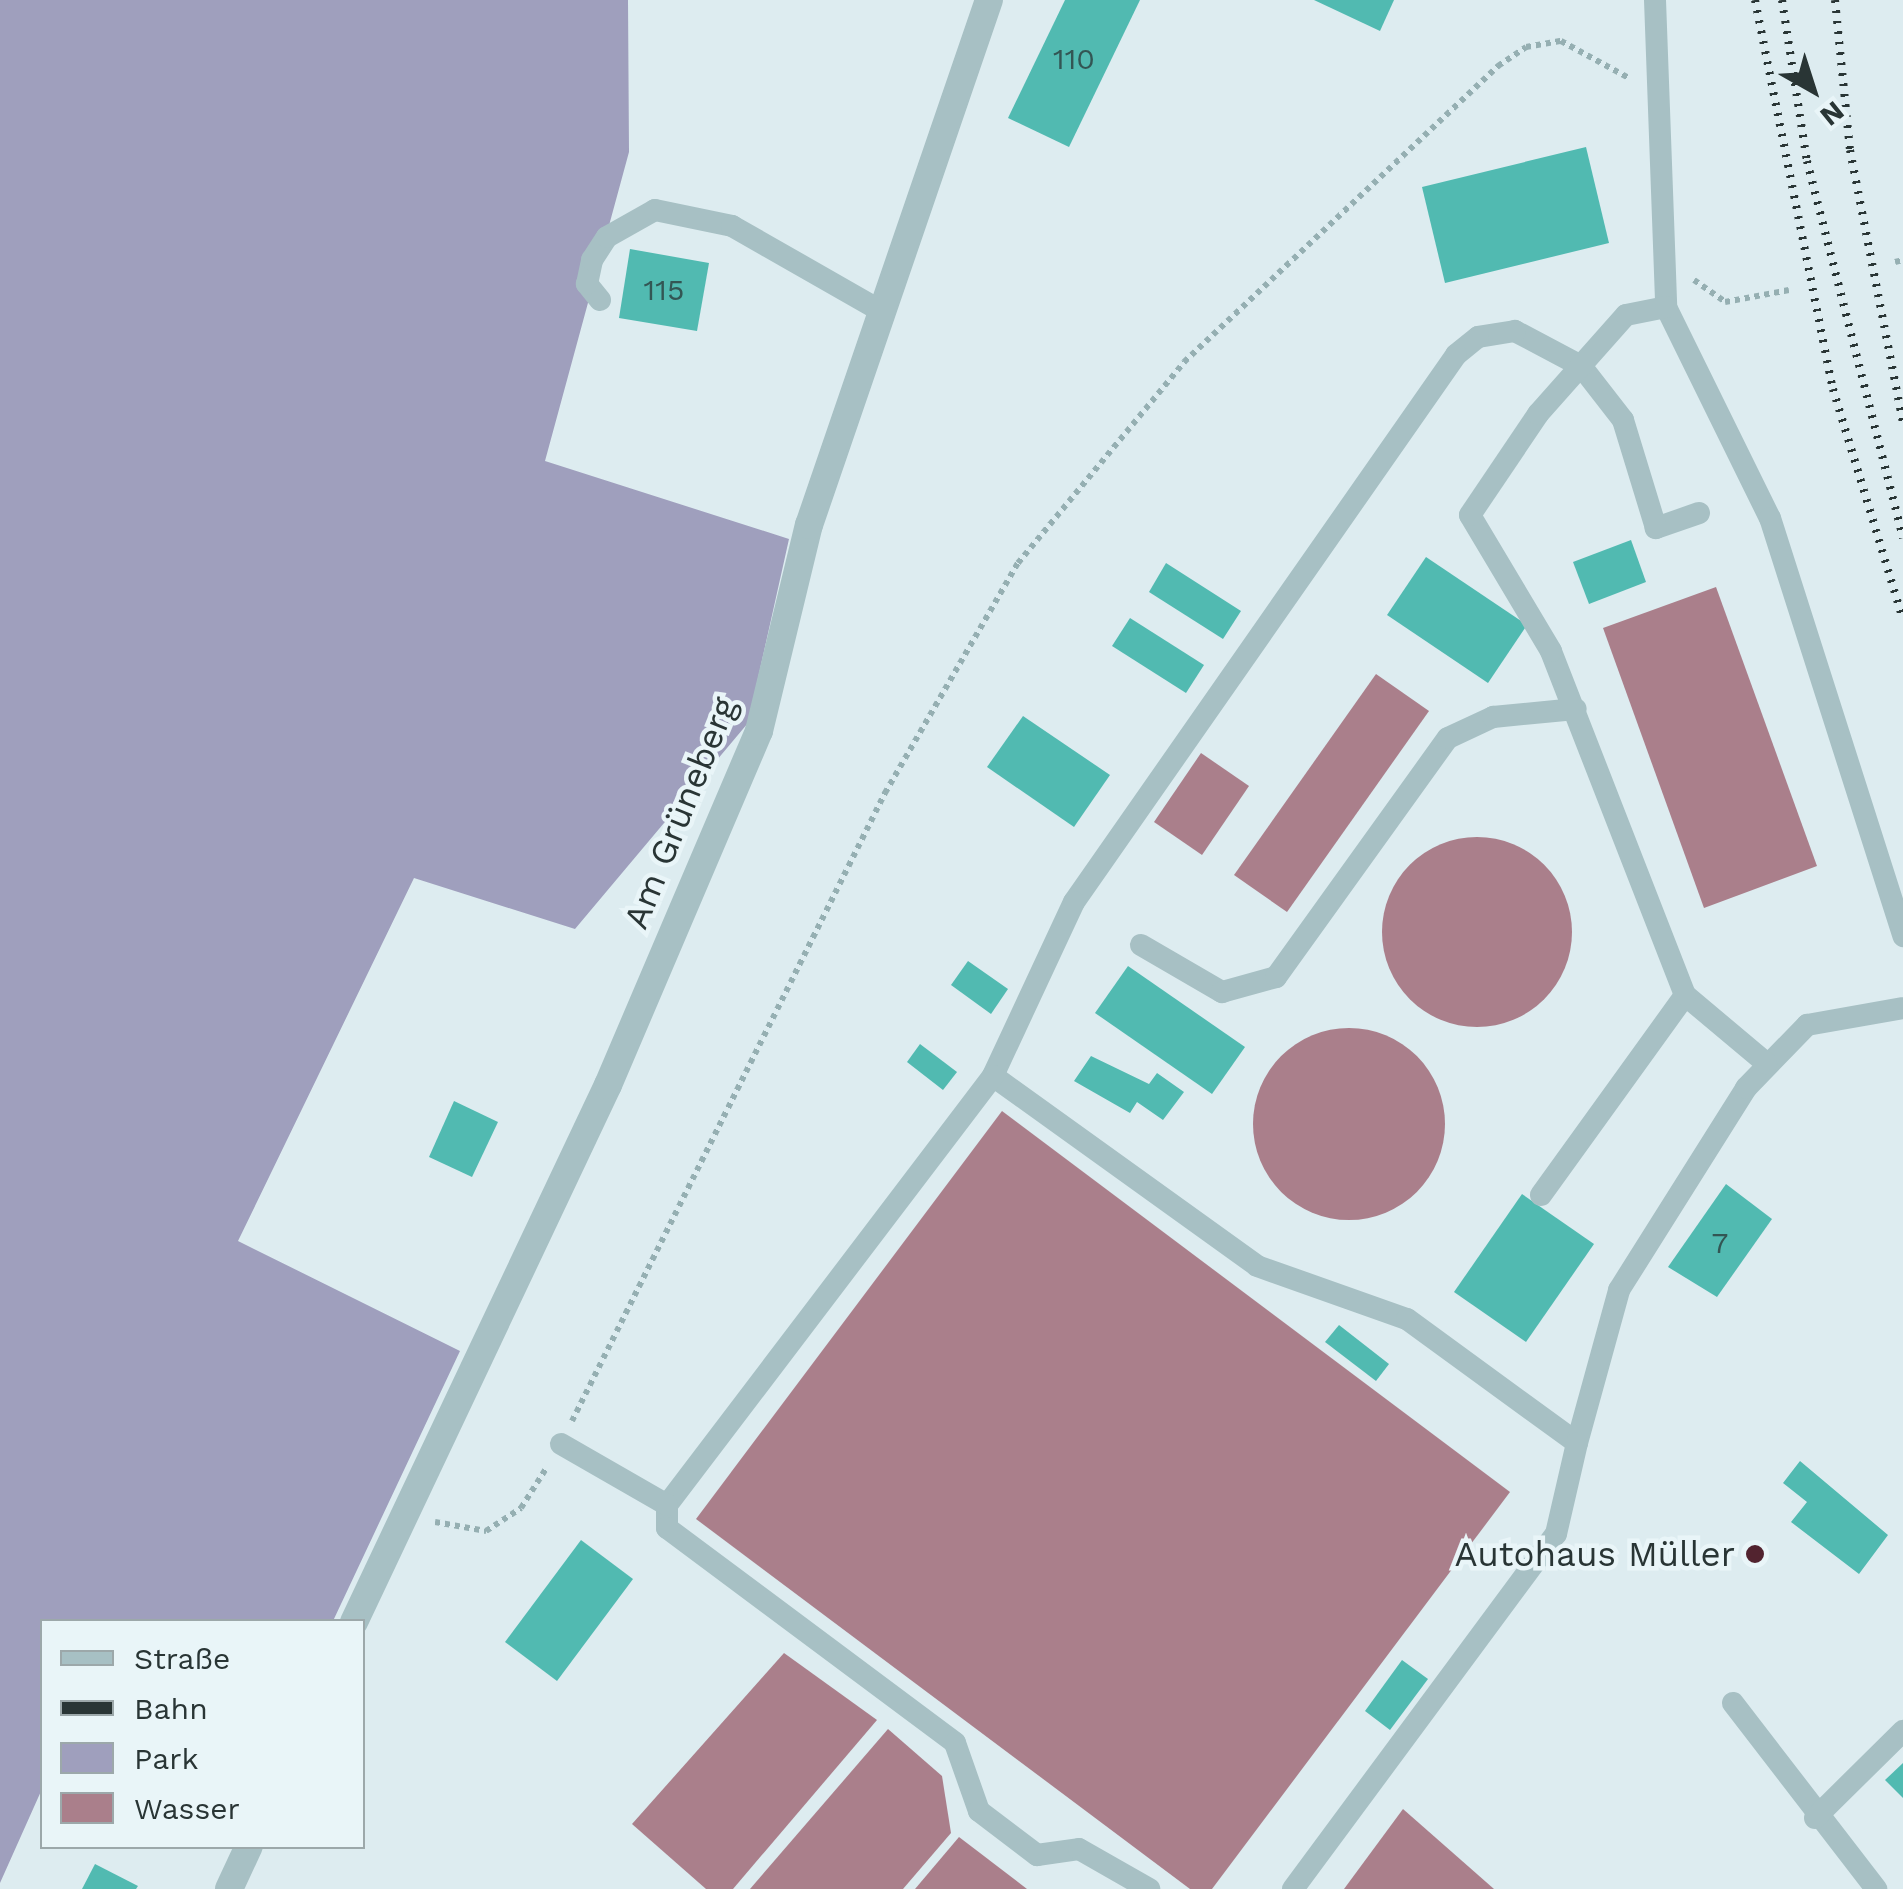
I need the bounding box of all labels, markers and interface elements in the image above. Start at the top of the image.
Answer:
north arrow [1763,40,1863,140]
house number: 110 [1053,41,1095,77]
text: N [1814,94,1851,133]
house number: 115 [644,272,684,308]
street label: Am Grüneberg [615,691,745,935]
house number: 7 [1712,1225,1728,1261]
place label: Autohaus Müller [1454,1533,1735,1575]
marker: Autohaus Müller [1744,1543,1766,1565]
legend [40,1619,365,1849]
text: Straße [134,1641,230,1676]
text: Bahn [134,1691,208,1726]
text: Park [134,1741,199,1776]
text: Wasser [134,1791,240,1826]

